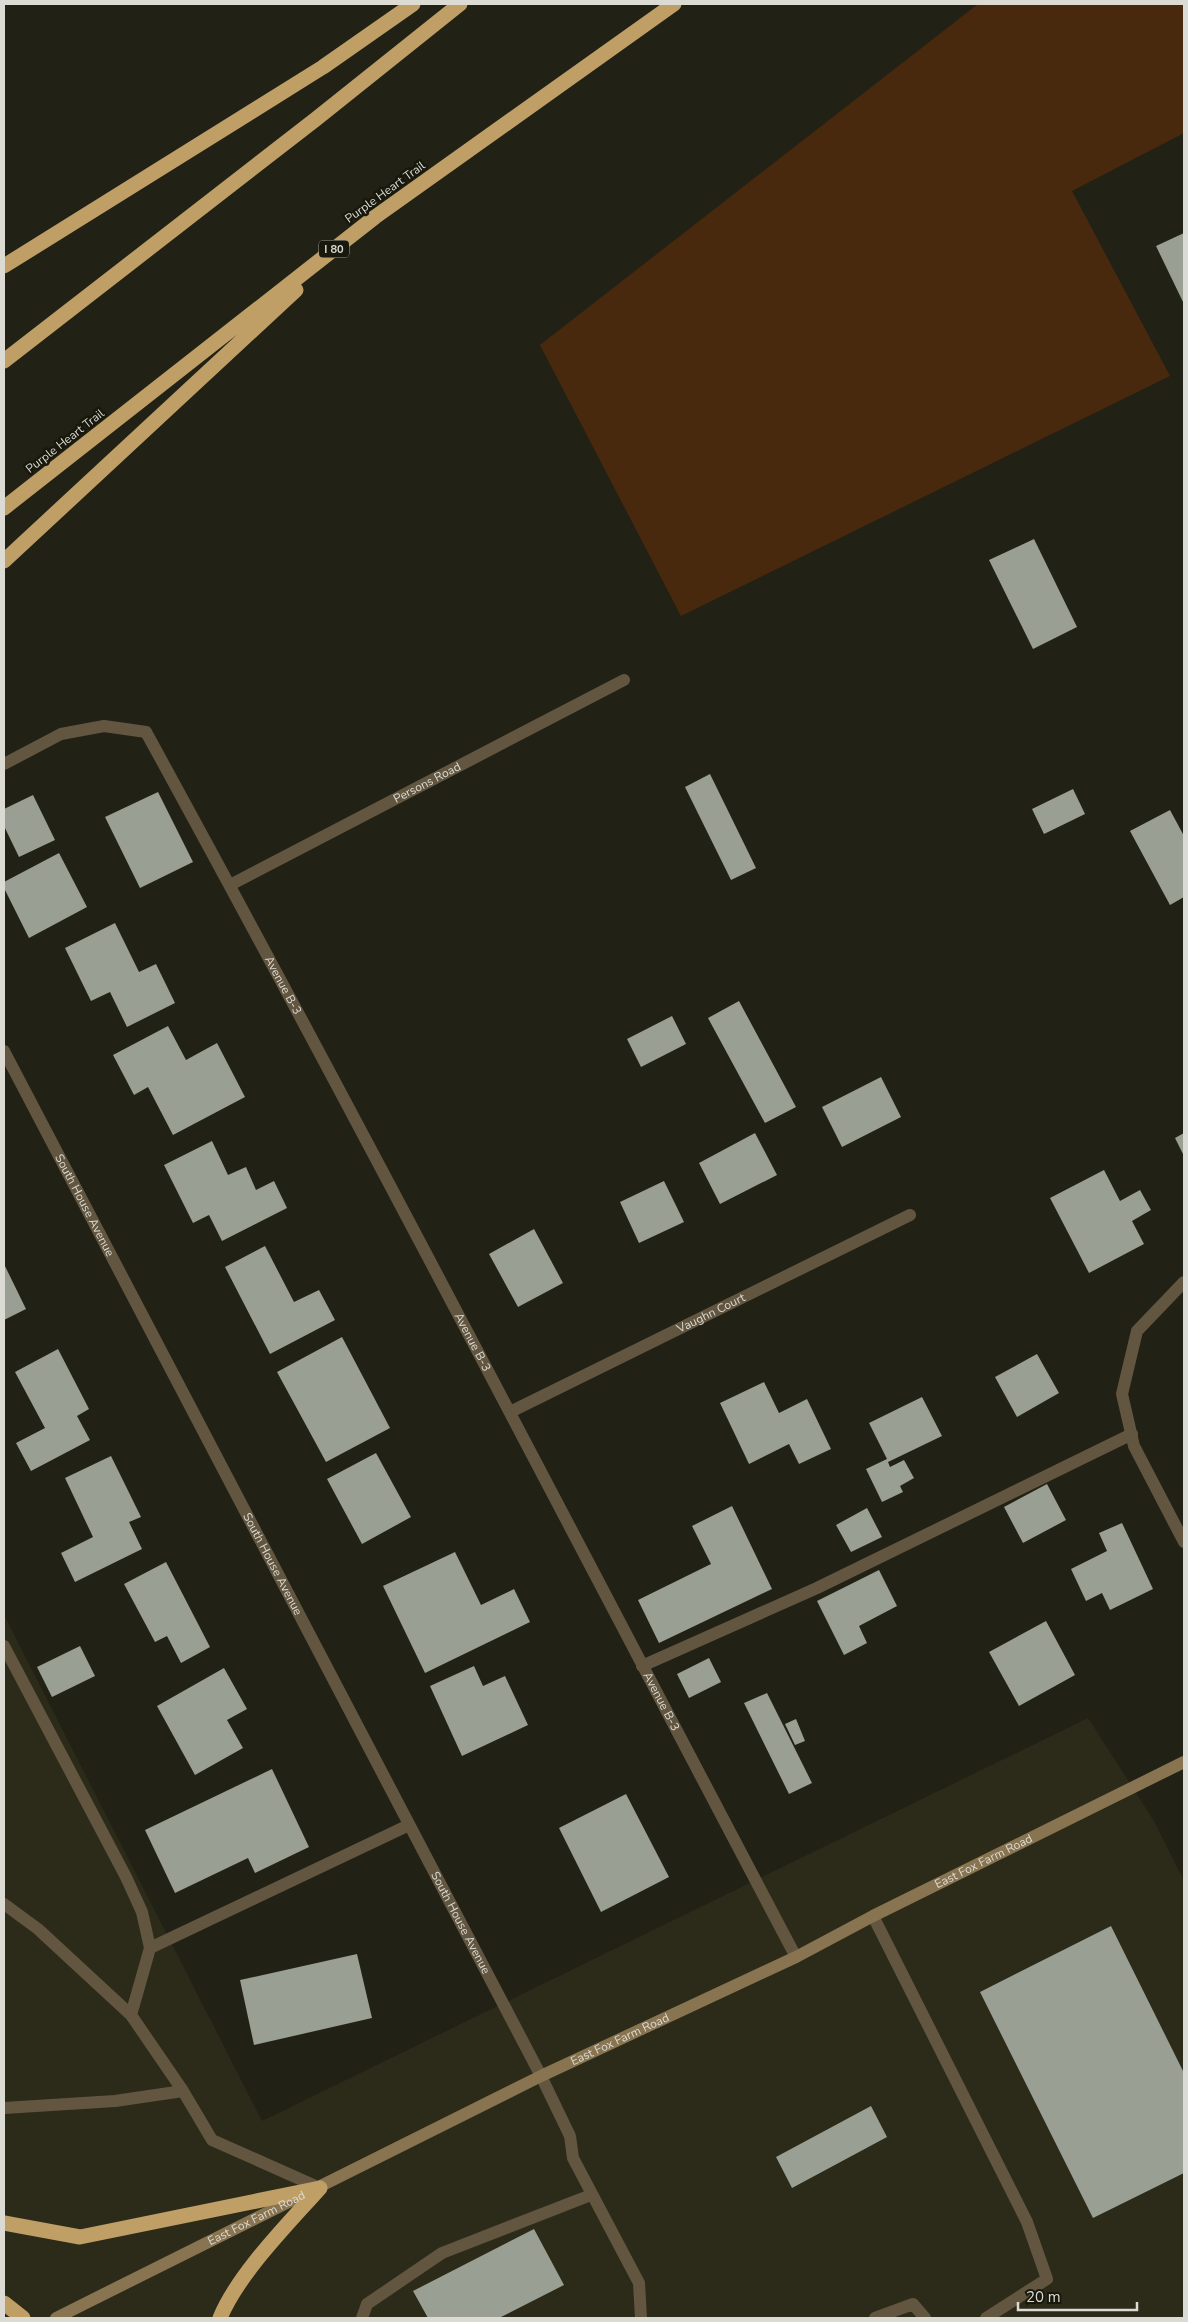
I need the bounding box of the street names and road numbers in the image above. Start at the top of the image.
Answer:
street label: Purple Heart Trail [342,157,429,227]
road number: I 80 [319,240,349,258]
street label: Purple Heart Trail [22,405,108,477]
street label: Persons Road [390,758,464,807]
street label: Avenue B-3 [261,953,305,1017]
street label: South House Avenue [51,1151,118,1259]
street label: Vaughn Court [673,1289,749,1337]
street label: Avenue B-3 [451,1310,495,1374]
street label: South House Avenue [239,1510,306,1618]
street label: Avenue B-3 [639,1669,684,1734]
street label: East Fox Farm Road [932,1830,1035,1892]
street label: South House Avenue [427,1869,494,1977]
street label: East Fox Farm Road [568,2009,672,2069]
street label: East Fox Farm Road [205,2187,308,2249]

